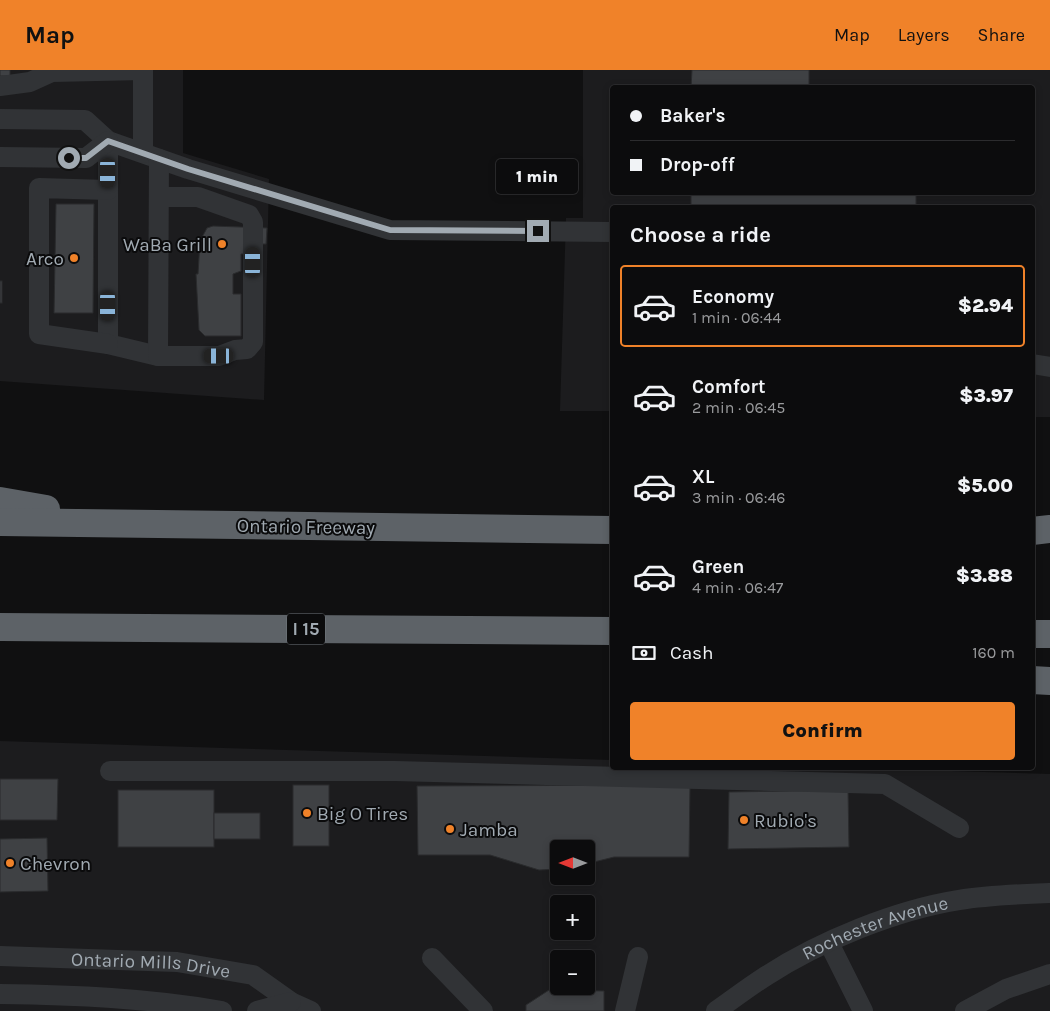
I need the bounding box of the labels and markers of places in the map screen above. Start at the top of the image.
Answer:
place label: WaBa Grill [123,234,212,256]
marker: WaBa Grill [216,238,228,250]
place label: Arco [26,248,64,270]
marker: Arco [68,252,80,264]
place label: Big O Tires [317,803,408,825]
marker: Big O Tires [301,807,313,819]
place label: Rubio's [754,810,817,832]
marker: Rubio's [738,814,750,826]
place label: Jamba [460,819,518,841]
marker: Jamba [444,823,456,835]
place label: Chevron [20,853,91,875]
marker: Chevron [4,857,16,869]

